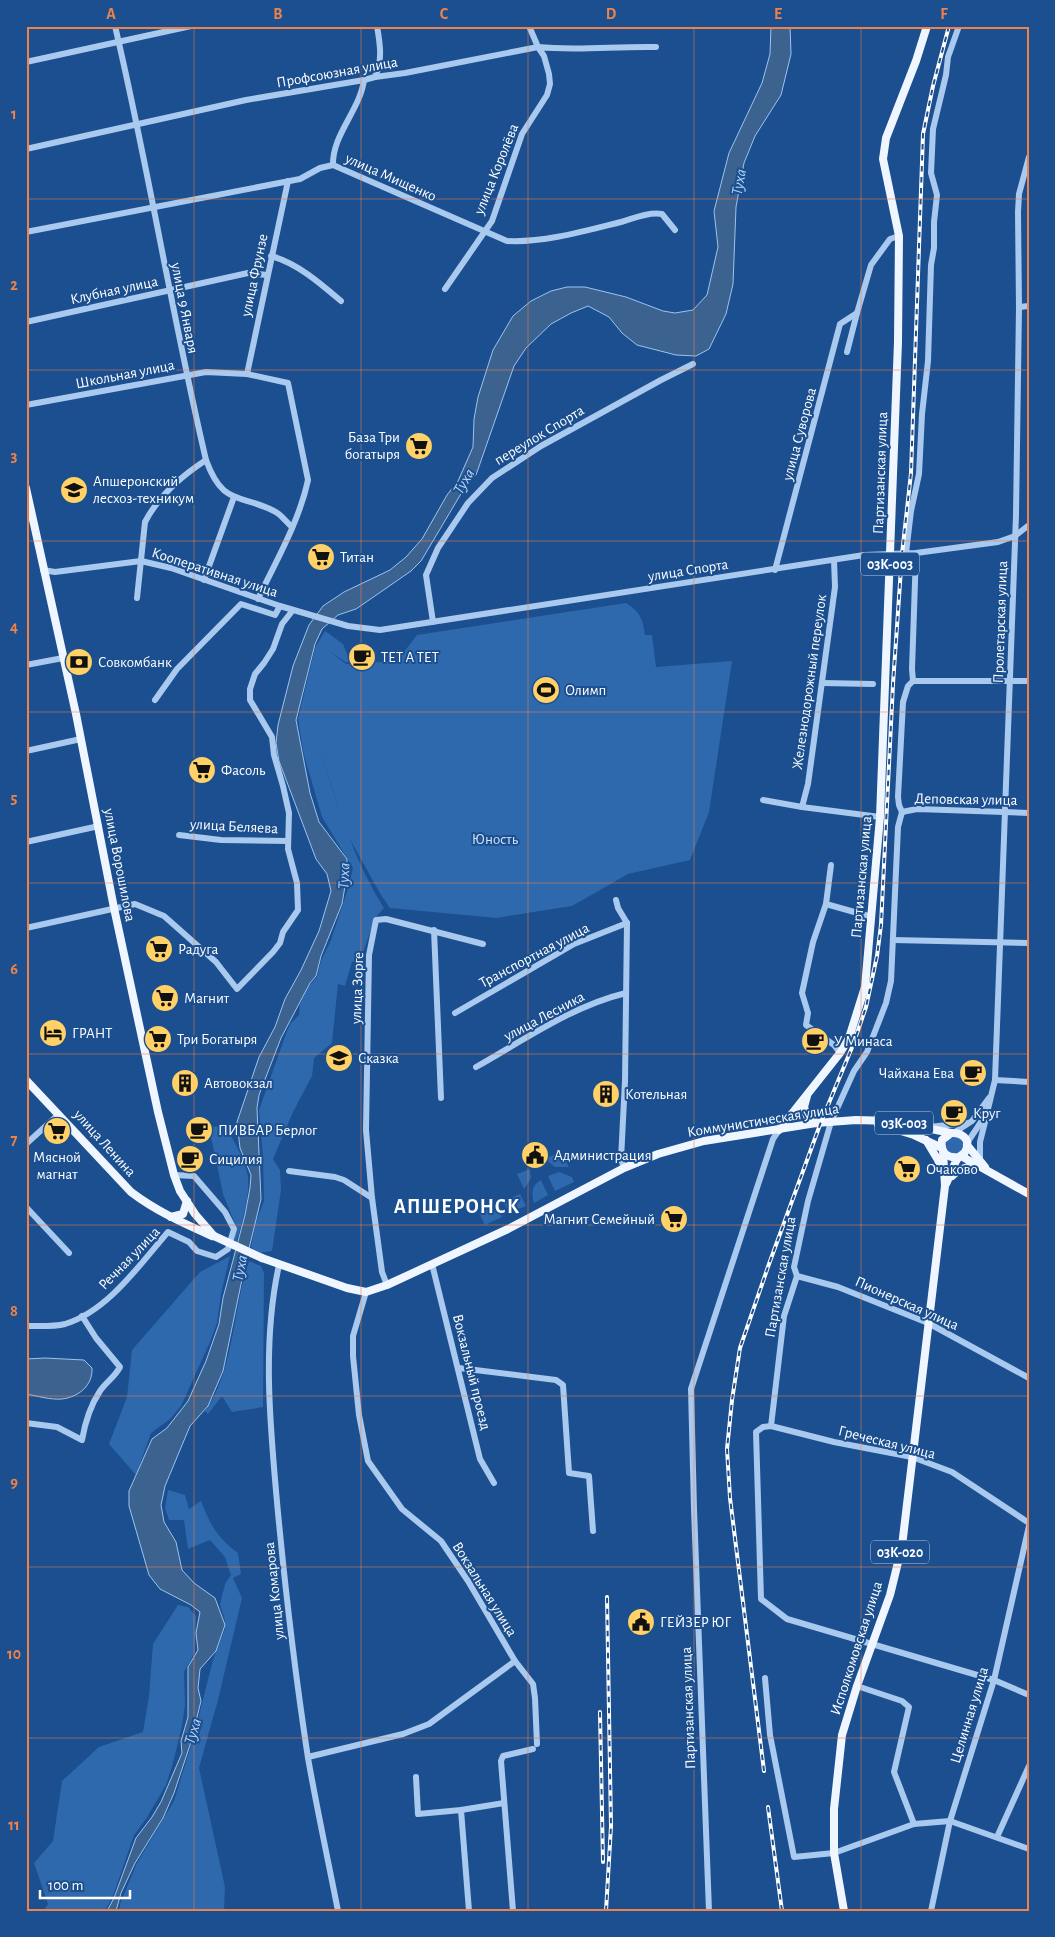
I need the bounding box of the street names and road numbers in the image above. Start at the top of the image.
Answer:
street label: Профсоюзная улица [275,54,399,91]
street label: улица Королёва [471,122,522,218]
street label: улица Мищенко [342,150,439,204]
street label: улица Фрунзе [238,232,271,319]
street label: улица 9 Января [168,260,201,355]
street label: Клубная улица [69,274,159,307]
street label: Школьная улица [74,358,176,391]
street label: улица Суворова [780,386,819,483]
street label: переулок Спорта [492,403,587,468]
street label: Партизанская улица [871,411,890,534]
street label: Кооперативная улица [150,545,280,600]
road number: 03К-003 [861,552,919,576]
street label: улица Спорта [646,557,729,584]
street label: Пролетарская улица [991,560,1010,684]
street label: Железнодорожный переулок [790,593,829,771]
street label: Деповская улица [914,791,1018,808]
street label: улица Ворошилова [101,806,138,923]
street label: Партизанская улица [849,815,874,939]
street label: улица Беляева [189,817,279,836]
street label: Транспортная улица [477,920,592,991]
street label: улица Зорге [349,951,366,1025]
street label: улица Лесника [501,989,587,1044]
street label: Коммунистическая улица [686,1101,840,1140]
street label: улица Ленина [70,1106,138,1180]
road number: 03К-003 [875,1112,933,1134]
street label: Партизанская улица [762,1215,799,1339]
street label: Речная улица [96,1224,163,1293]
street label: Пионерская улица [853,1274,961,1333]
street label: Вокзальный проезд [450,1313,493,1432]
street label: Греческая улица [837,1423,937,1462]
street label: Вокзальная улица [450,1539,520,1639]
road number: 03К-020 [871,1540,929,1564]
street label: улица Комарова [262,1541,287,1642]
street label: Исполкомовская улица [828,1579,885,1717]
street label: Партизанская улица [679,1646,698,1769]
street label: Целинная улица [948,1665,991,1765]

